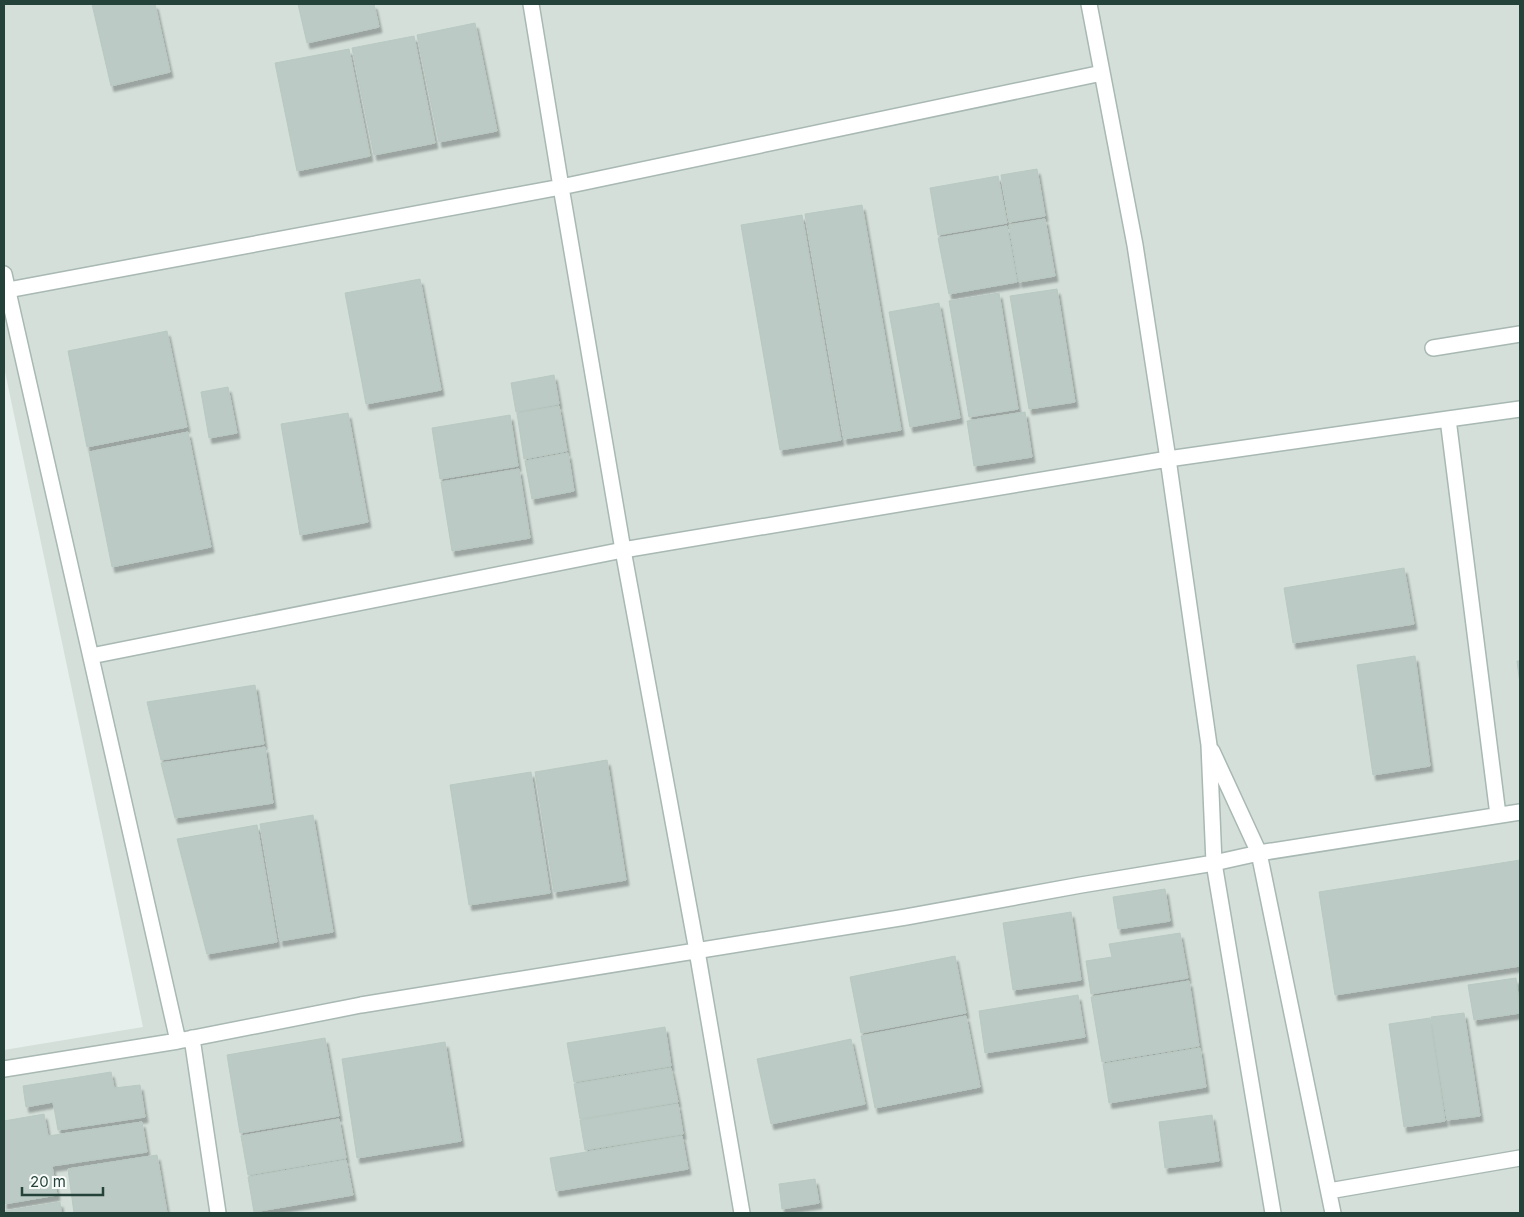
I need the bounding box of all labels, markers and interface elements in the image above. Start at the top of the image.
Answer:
scale bar [22,1164,104,1196]
text: 20 m [30,1172,66,1191]

